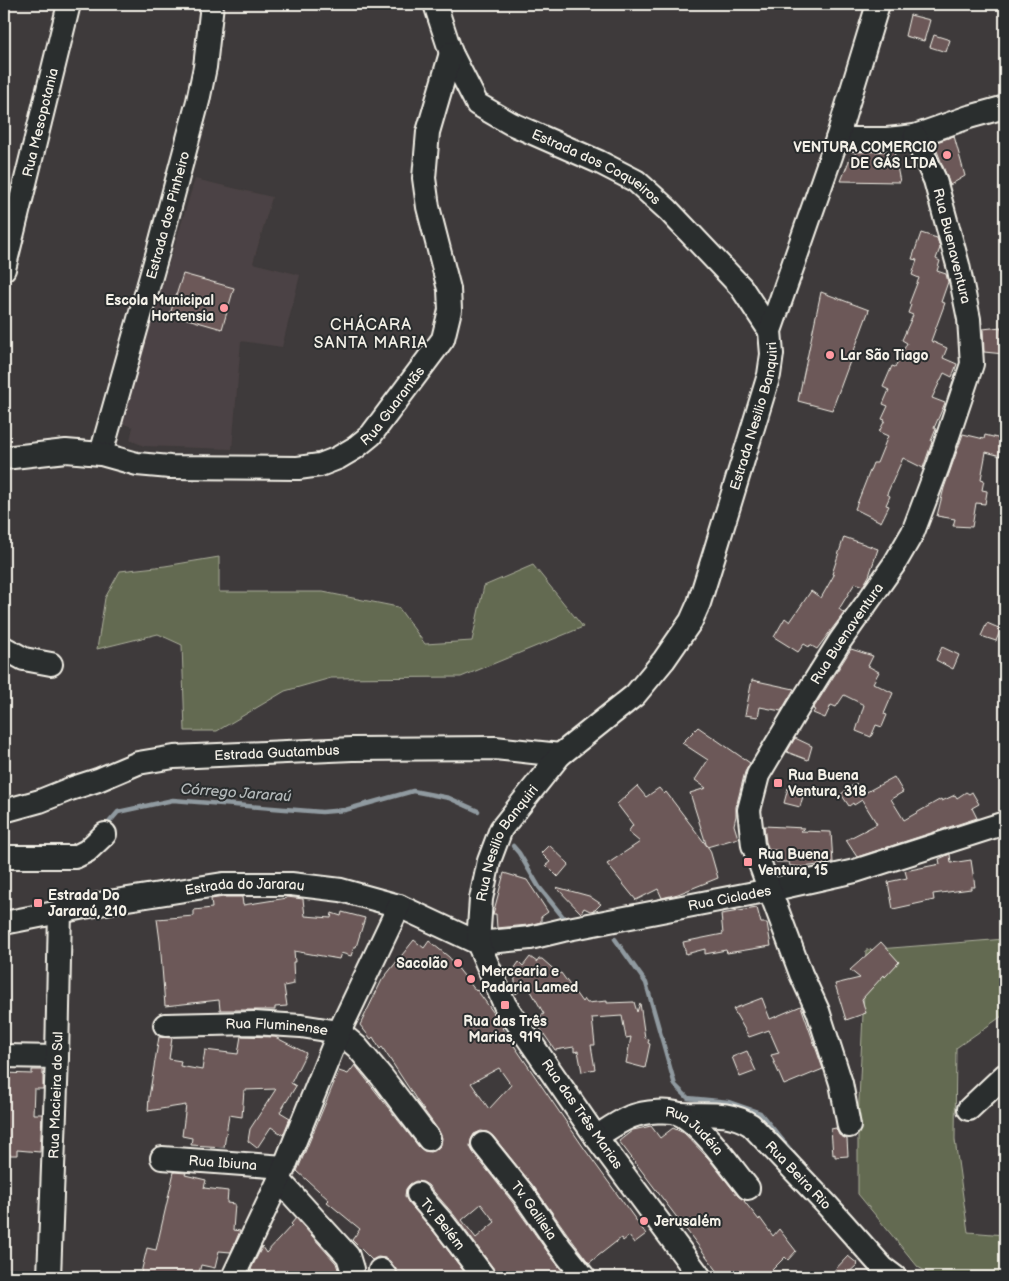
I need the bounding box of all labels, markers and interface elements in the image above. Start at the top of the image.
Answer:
street label: Rua Mesopotania [18,66,62,179]
street label: Estrada dos Coqueiros [529,125,665,208]
place label: VENTURA COMERCIO DE GÁS LTDA [793,139,937,172]
street label: Estrada dos Pinheiro [142,149,193,281]
marker: VENTURA COMERCIO DE GÁS LTDA [941,149,953,161]
street label: Rua Buenaventura [929,186,975,306]
place label: Escola Municipal Hortensia [105,292,214,325]
marker: Escola Municipal Hortensia [218,302,230,314]
district label: CHÁCARA SANTA MARIA [314,314,428,353]
street label: Estrada Nesilio Banquiri [726,341,780,492]
place label: Lar São Tiago [840,347,928,364]
marker: Lar São Tiago [824,349,836,361]
street label: Rua Guarantãs [357,363,428,449]
street label: Rua Buenaventura [807,580,887,687]
street label: Estrada Guatambus [214,741,340,764]
place label: Rua Buena Ventura, 318 [788,767,867,800]
marker: Rua Buena Ventura, 318 [772,777,784,789]
water label: Córrego Jararaú [180,780,293,806]
street label: Rua Nesilio Banquiri [472,781,542,903]
place label: Rua Buena Ventura, 15 [758,846,829,879]
marker: Rua Buena Ventura, 15 [742,856,754,868]
street label: Estrada do Jararau [184,875,306,898]
street label: Rua Ciclades [686,881,773,914]
place label: Estrada Do Jararaú, 210 [48,887,127,920]
marker: Estrada Do Jararaú, 210 [32,897,44,909]
place label: Sacolão [396,955,448,972]
marker: Sacolão [452,957,464,969]
place label: Mercearia e Padaria Lamed [481,963,578,996]
marker: Mercearia e Padaria Lamed [465,973,477,985]
marker: Rua das Três Marias, 919 [499,999,511,1011]
place label: Rua das Três Marias, 919 [463,1013,547,1046]
street label: Rua Fluminense [225,1014,329,1039]
street label: Rua Macieira do Sul [45,1031,66,1159]
street label: Rua das Três Marias [538,1056,626,1172]
street label: Rua Judéia [664,1103,727,1158]
street label: Rua Beira Rio [762,1137,835,1213]
street label: Rua Ibiuna [188,1151,258,1173]
street label: Tv. Galileia [508,1178,561,1243]
street label: Tv. Belém [417,1195,469,1253]
place label: Jerusalém [654,1213,721,1230]
marker: Jerusalém [638,1215,650,1227]

